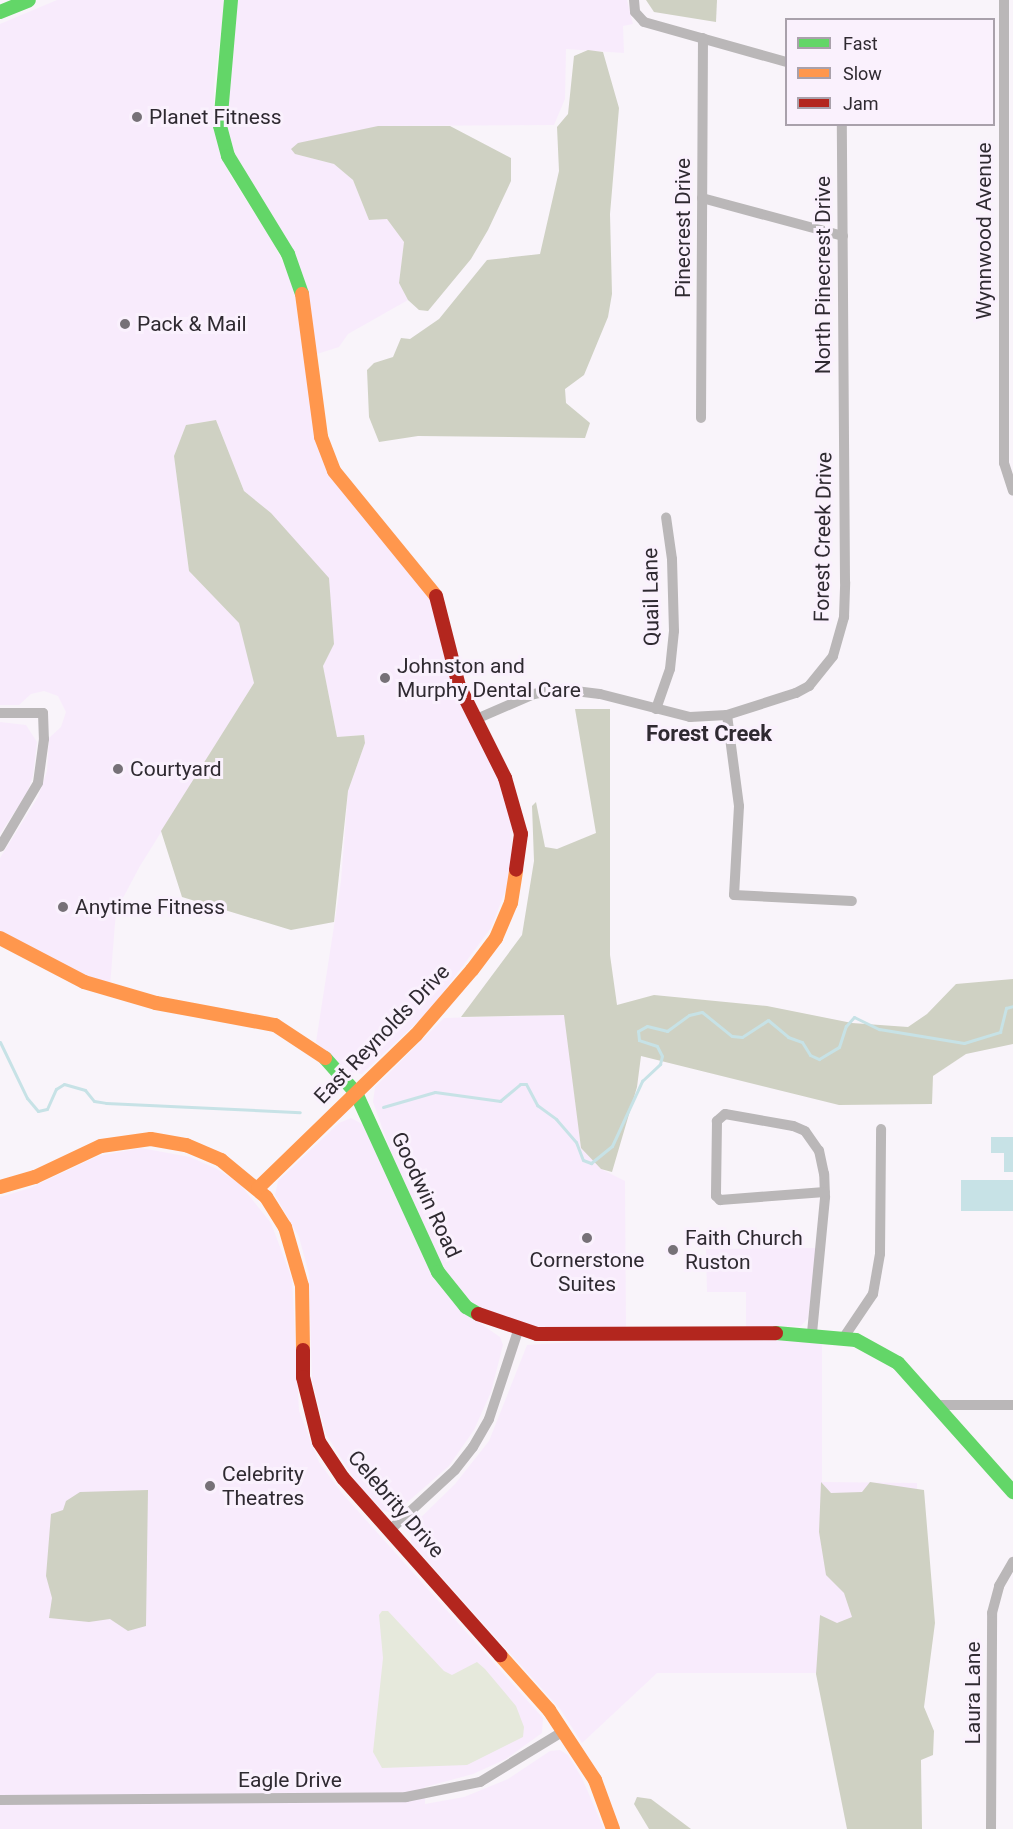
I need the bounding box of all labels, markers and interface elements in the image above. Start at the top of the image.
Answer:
legend [785,18,995,126]
text: Fast [843,33,878,54]
text: Slow [843,63,882,84]
text: Jam [843,93,879,114]
place label: Planet Fitness [149,104,282,130]
marker: Planet Fitness [130,110,144,124]
street label: Wynnwood Avenue [971,142,997,320]
street label: Pinecrest Drive [670,158,696,298]
street label: North Pinecrest Drive [810,176,836,374]
place label: Pack & Mail [137,311,247,337]
marker: Pack & Mail [118,317,132,331]
street label: Forest Creek Drive [809,452,837,622]
street label: Quail Lane [638,548,664,646]
place label: Johnston and Murphy Dental Care [397,653,581,703]
marker: Johnston and Murphy Dental Care [378,671,392,685]
district label: Forest Creek [646,721,772,747]
place label: Courtyard [130,756,222,782]
marker: Courtyard [111,762,125,776]
place label: Anytime Fitness [75,894,225,920]
marker: Anytime Fitness [56,900,70,914]
street label: East Reynolds Drive [309,959,455,1109]
street label: Goodwin Road [386,1128,466,1262]
place label: Faith Church Ruston [685,1225,803,1275]
marker: Cornerstone Suites [580,1231,594,1245]
marker: Faith Church Ruston [666,1243,680,1257]
place label: Cornerstone Suites [530,1247,644,1297]
street label: Celebrity Drive [342,1445,450,1563]
place label: Celebrity Theatres [222,1461,304,1511]
marker: Celebrity Theatres [203,1479,217,1493]
street label: Laura Lane [960,1641,986,1745]
street label: Eagle Drive [238,1767,342,1793]

